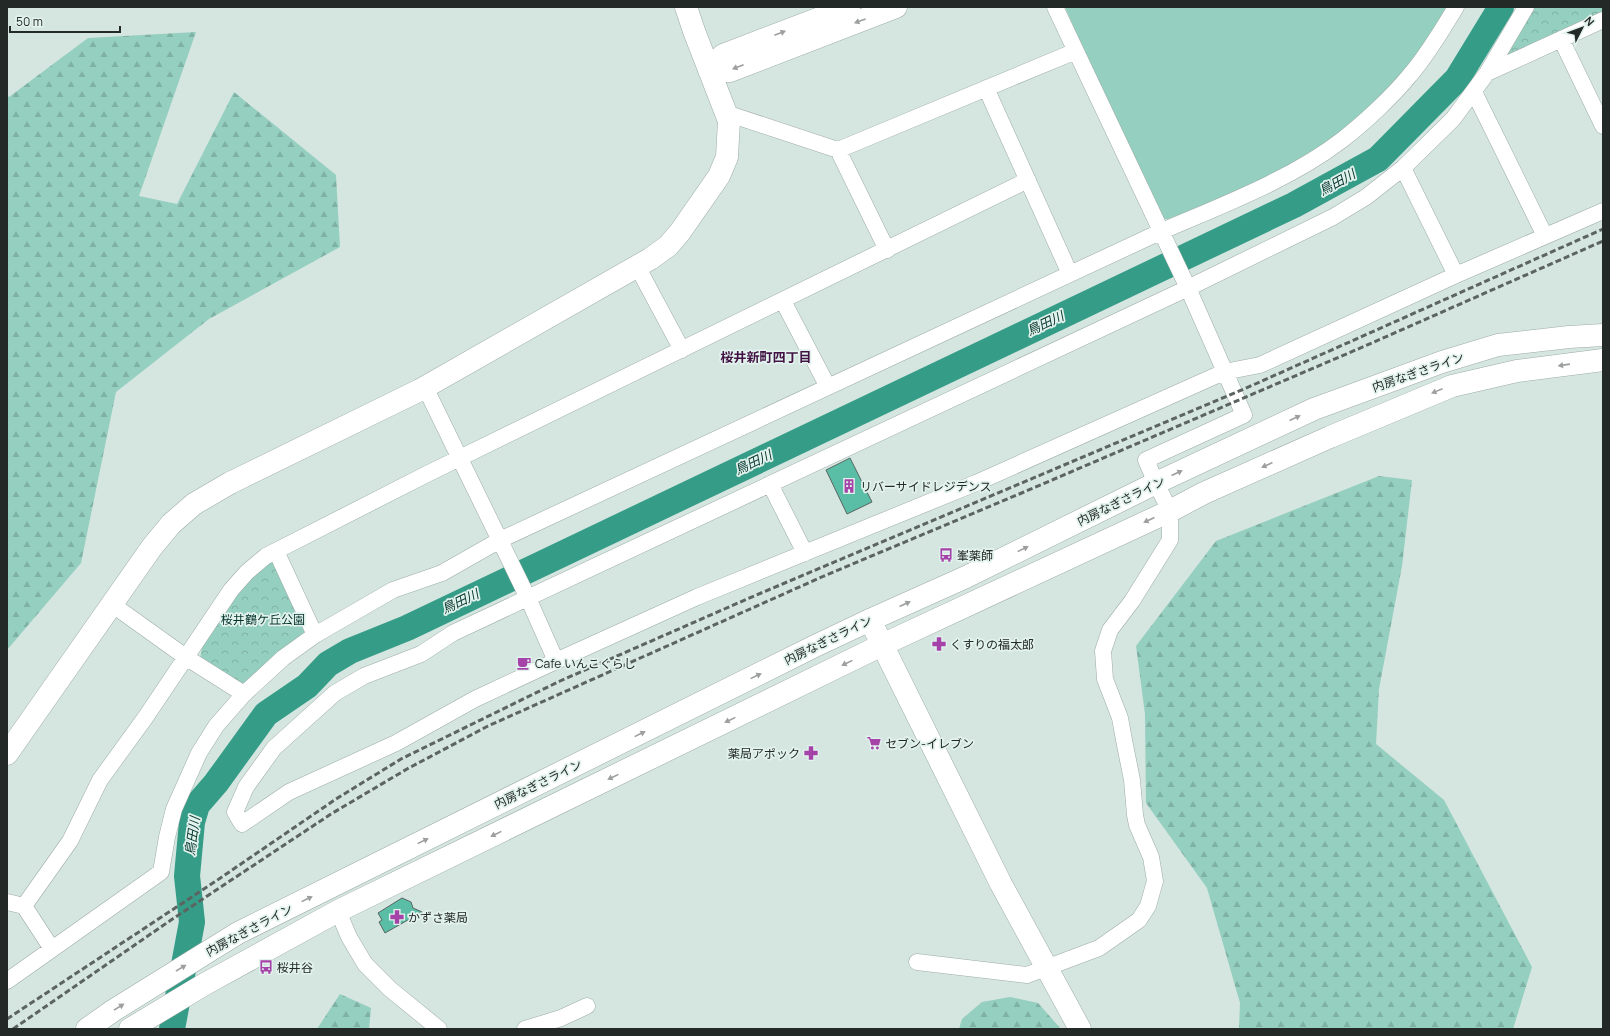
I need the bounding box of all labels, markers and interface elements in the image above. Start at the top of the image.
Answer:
scale bar [10,8,120,34]
north arrow [1562,8,1602,48]
text: 50 m [16,13,43,30]
text: N [1582,13,1598,29]
one-way arrow [853,18,865,24]
one-way arrow [774,30,786,36]
one-way arrow [732,65,744,71]
water label: 鳥田川 [1316,164,1360,199]
water label: 鳥田川 [1024,306,1068,339]
district label: 桜井新町四丁目 [720,348,812,366]
street label: 内房なぎさライン [1370,348,1466,396]
one-way arrow [1558,361,1570,368]
one-way arrow [1431,389,1443,395]
one-way arrow [1289,415,1301,421]
water label: 鳥田川 [732,445,776,478]
one-way arrow [1261,462,1272,468]
one-way arrow [1172,470,1183,476]
street label: 内房なぎさライン [1074,472,1168,530]
building icon: リバーサイドレジデンス [841,478,857,494]
place label: リバーサイドレジデンス [860,478,992,495]
one-way arrow [1143,517,1155,523]
one-way arrow [1017,546,1029,552]
bus stop icon: 峯薬師 [938,547,954,563]
place label: 峯薬師 [957,547,993,564]
water label: 鳥田川 [439,584,483,617]
one-way arrow [900,601,911,607]
park label: 桜井鶴ケ丘公園 [221,611,305,628]
street label: 内房なぎさライン [781,611,875,669]
pharmacy icon: くすりの福太郎 [931,636,947,652]
place label: くすりの福太郎 [950,636,1034,653]
cafe icon: Cafe いんこぐらし [516,655,532,671]
place label: Cafe いんこぐらし [535,655,636,672]
one-way arrow [841,659,852,666]
one-way arrow [750,673,762,679]
one-way arrow [724,717,735,723]
one-way arrow [634,730,645,737]
supermarket icon: セブン-イレブン [866,735,882,751]
place label: セブン-イレブン [885,735,974,752]
place label: 薬局アポック [728,745,800,762]
pharmacy icon: 薬局アポック [803,745,819,761]
street label: 内房なぎさライン [491,755,585,813]
one-way arrow [607,774,619,780]
water label: 鳥田川 [180,813,204,857]
one-way arrow [490,831,502,837]
one-way arrow [417,838,429,845]
one-way arrow [301,896,312,902]
street label: 内房なぎさライン [203,900,295,960]
pharmacy icon: かずさ薬局 [389,909,405,925]
place label: かずさ薬局 [408,909,468,926]
bus stop icon: 桜井谷 [258,959,274,975]
place label: 桜井谷 [277,959,313,976]
one-way arrow [175,965,187,972]
one-way arrow [113,1003,125,1010]

